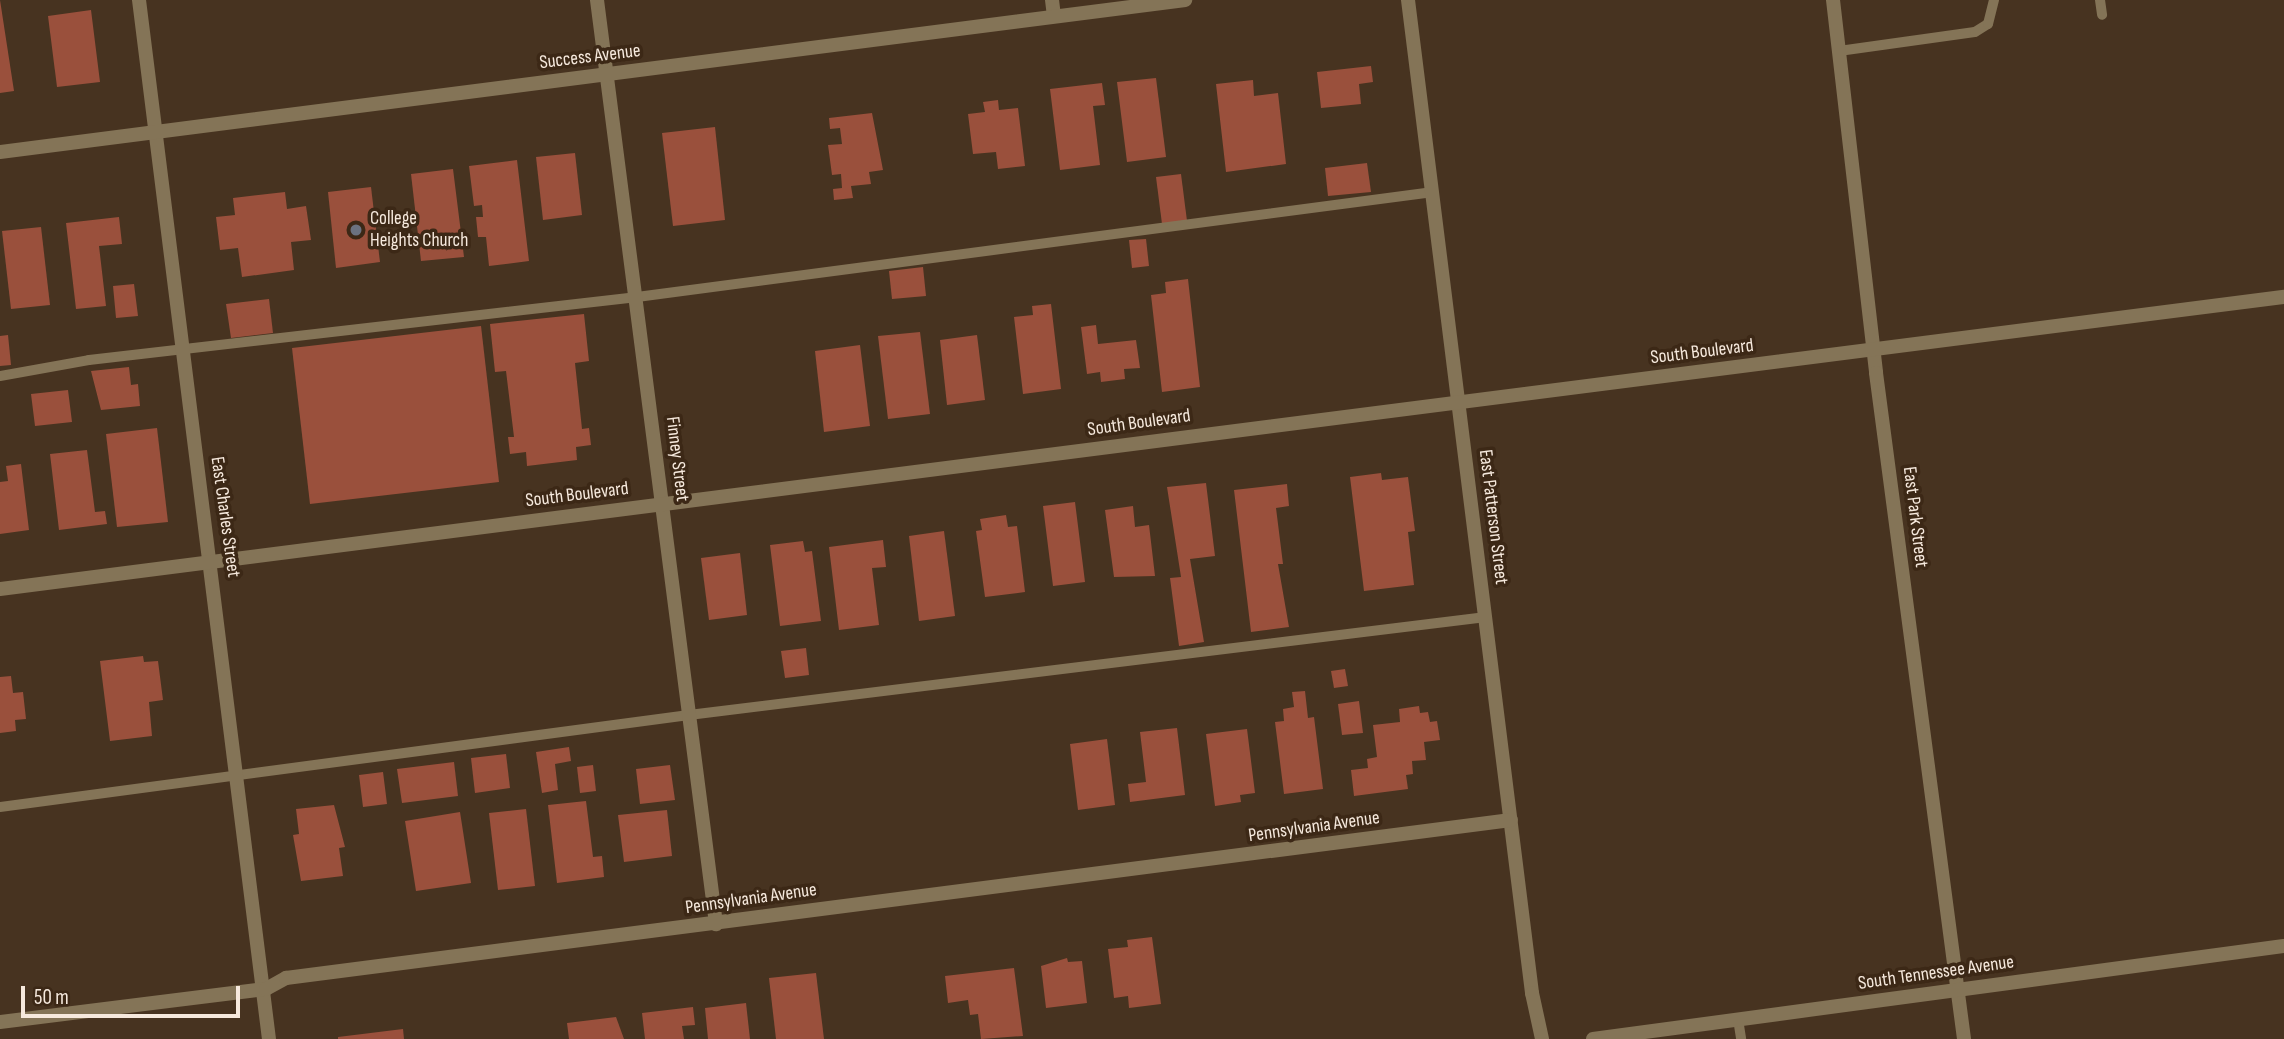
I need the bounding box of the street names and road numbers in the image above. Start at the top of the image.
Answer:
street label: Success Avenue [538,39,642,75]
street label: South Boulevard [1649,334,1755,370]
street label: South Boulevard [1086,404,1192,442]
street label: Finney Street [660,415,694,503]
street label: East Patterson Street [1473,448,1513,586]
street label: East Charles Street [205,455,245,579]
street label: East Park Street [1898,465,1932,569]
street label: South Boulevard [524,477,630,513]
street label: Pennsylvania Avenue [1247,806,1381,848]
street label: Pennsylvania Avenue [684,878,818,920]
street label: South Tennessee Avenue [1857,951,2015,995]

